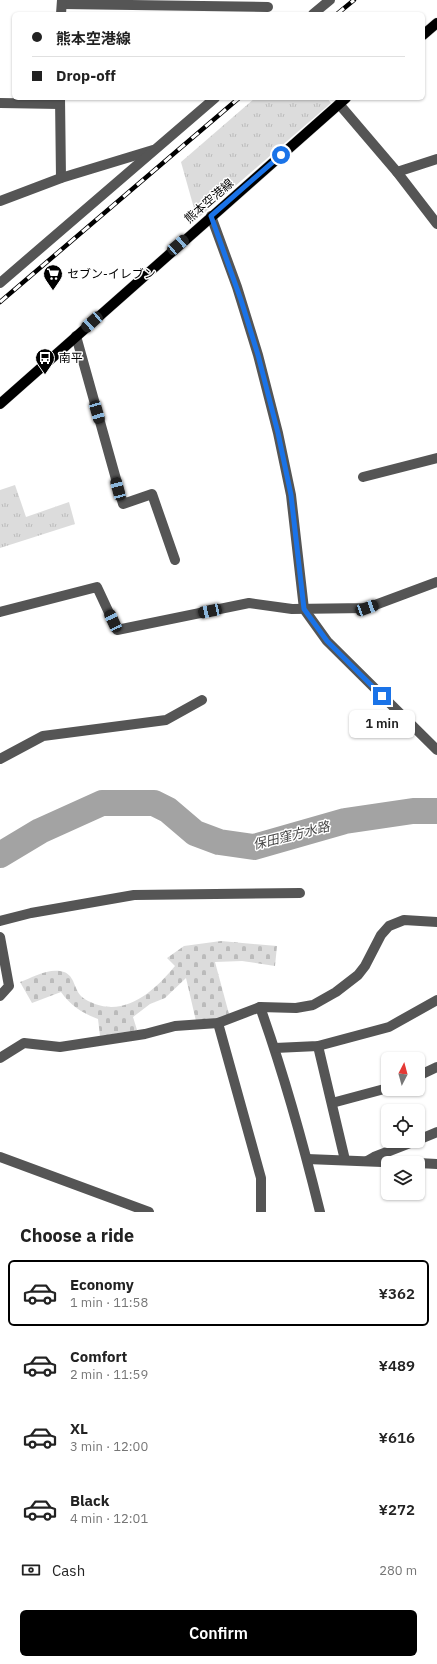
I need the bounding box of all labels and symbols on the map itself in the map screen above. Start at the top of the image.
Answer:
route start [272,146,290,164]
street label: 熊本空港線 [181,175,236,226]
car [165,233,191,257]
supermarket icon: セブン-イレブン [42,263,64,291]
place label: セブン-イレブン [67,266,156,281]
car [79,310,105,334]
bus stop icon: 南平 [34,347,56,375]
place label: 南平 [59,350,83,365]
car [88,399,106,425]
car [109,476,127,502]
car [354,598,380,618]
car [197,603,223,619]
car [102,608,124,634]
route end [373,687,391,705]
callout: 1 min [349,710,415,738]
water label: 保田窪方水路 [251,818,332,853]
north arrow [381,1052,425,1096]

